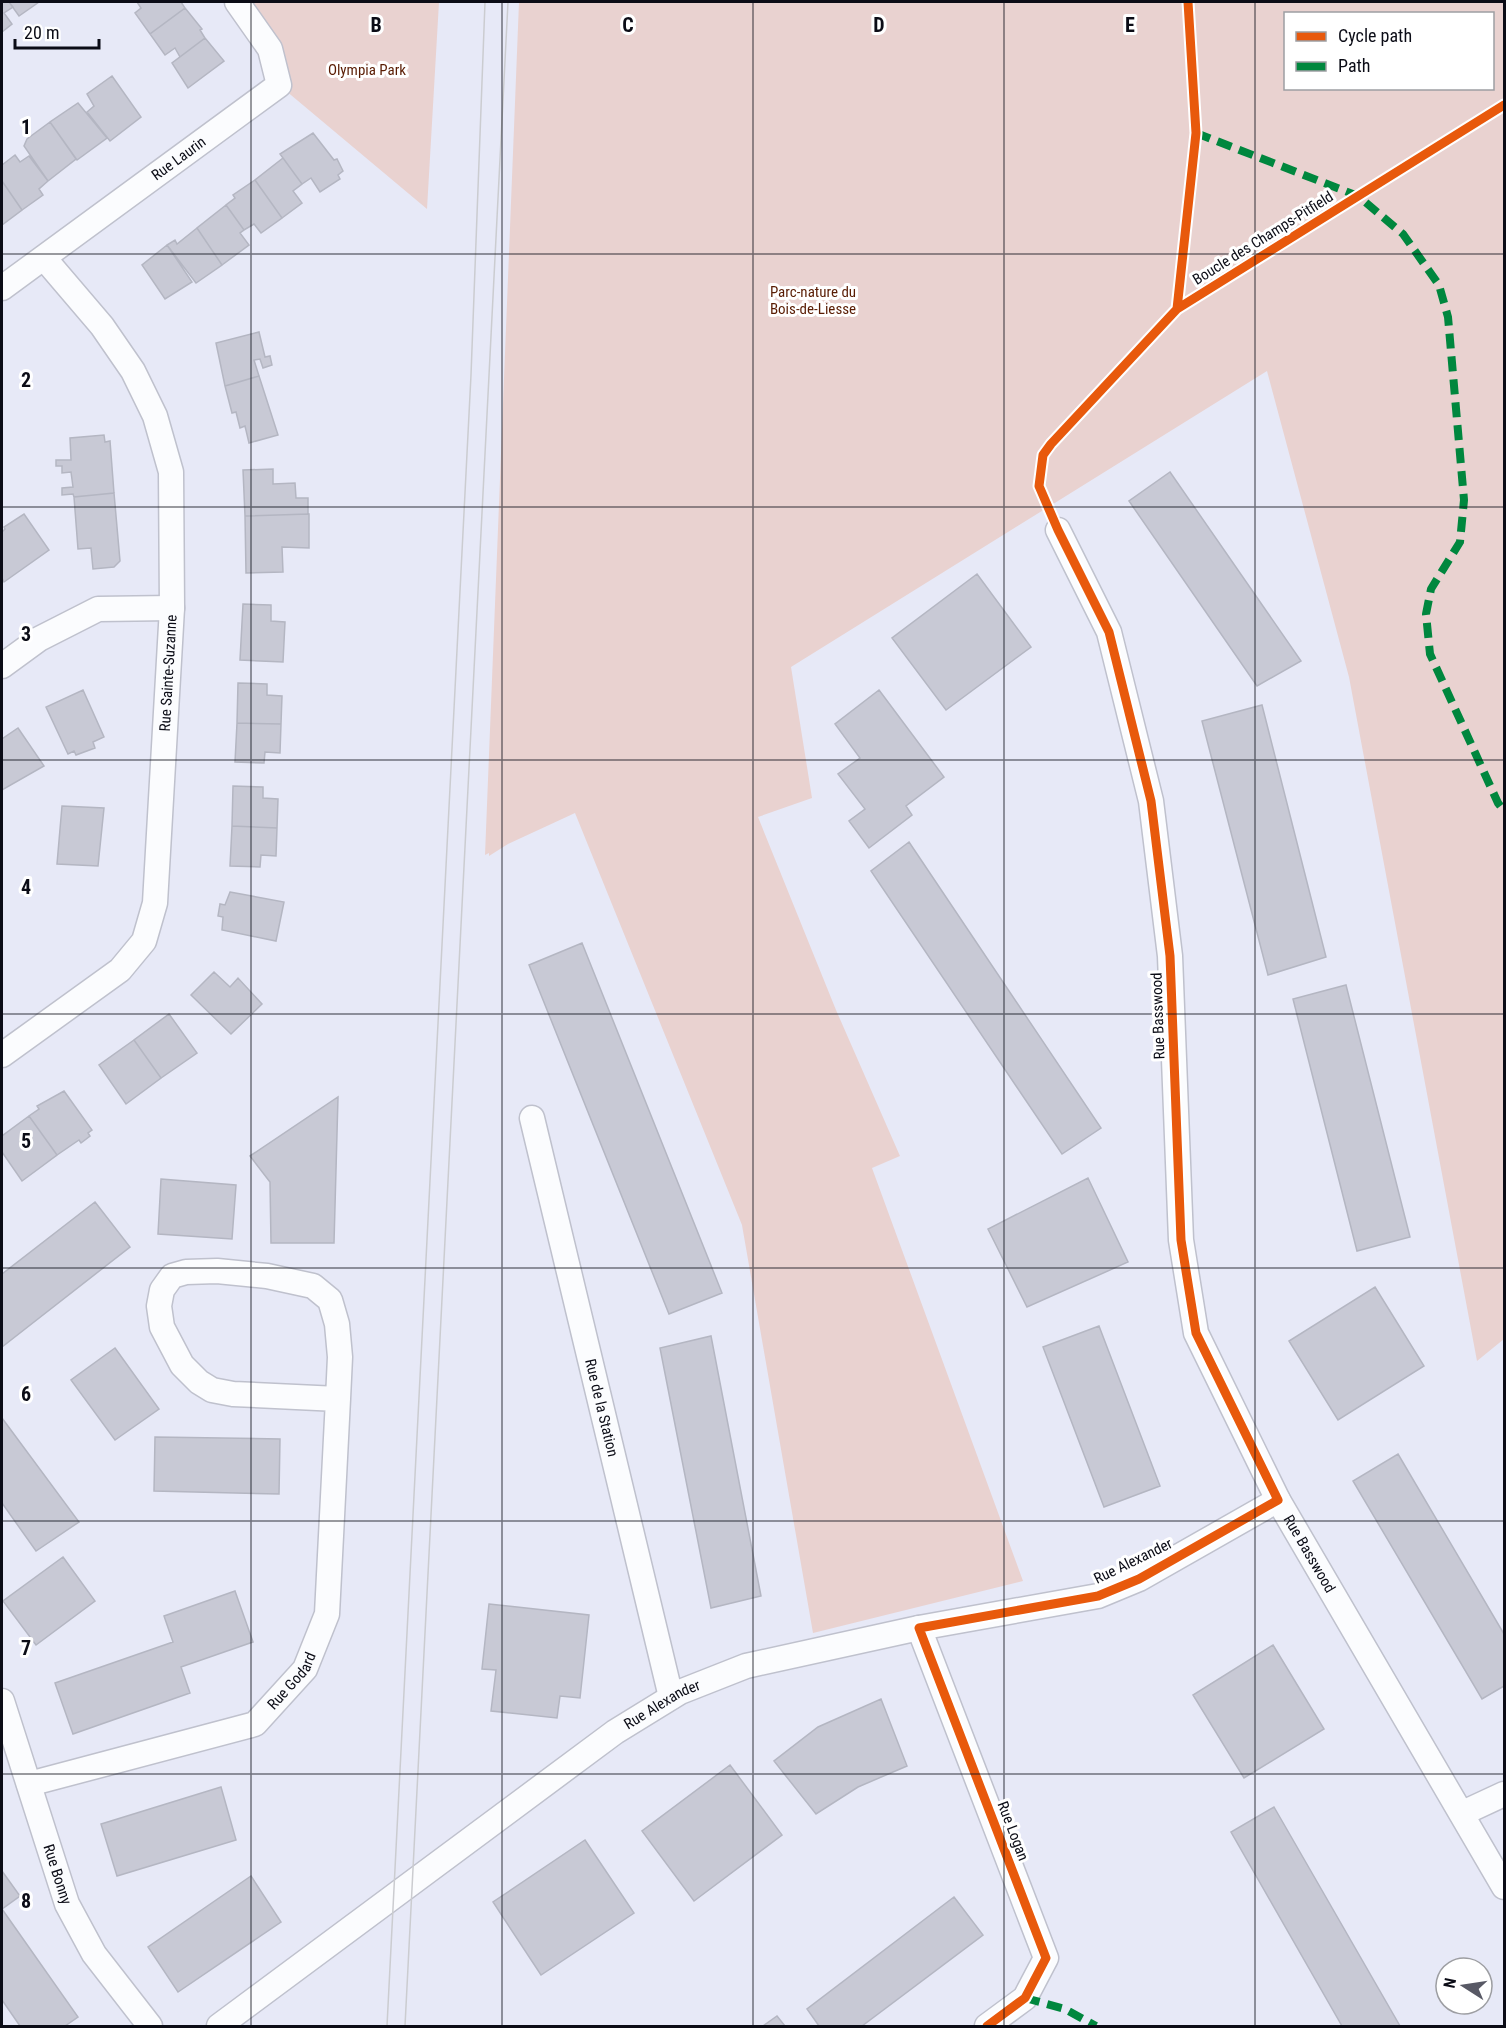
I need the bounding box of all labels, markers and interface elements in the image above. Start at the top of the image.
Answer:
scale bar [15,12,99,50]
legend [1284,12,1494,90]
text: B [370,13,382,37]
text: C [622,13,634,37]
text: D [873,13,885,37]
text: E [1125,13,1135,37]
text: 20 m [24,22,59,43]
text: Cycle path [1338,25,1412,46]
text: Path [1338,55,1371,76]
park label: Olympia Park [328,61,406,79]
text: 1 [21,115,31,139]
street label: Rue Laurin [148,133,209,184]
street label: Boucle des Champs-Pitfield [1189,187,1337,289]
park label: Parc-nature du Bois-de-Liesse [770,283,856,318]
text: 2 [21,368,31,392]
street label: Rue Sainte-Suzanne [156,614,181,732]
text: 3 [21,622,31,646]
text: 4 [21,875,31,899]
street label: Rue Basswood [1147,972,1169,1060]
text: 5 [21,1129,31,1153]
street label: Rue de la Station [581,1357,622,1458]
text: 6 [21,1382,31,1406]
street label: Rue Basswood [1280,1512,1339,1596]
street label: Rue Alexander [1091,1534,1175,1588]
text: 7 [21,1636,31,1660]
street label: Rue Godard [264,1650,320,1713]
street label: Rue Alexander [621,1676,703,1733]
street label: Rue Logan [993,1799,1033,1863]
street label: Rue Bonny [39,1842,76,1907]
text: 8 [21,1889,31,1913]
north arrow [1434,1956,1494,2016]
text: N [1440,1976,1460,1990]

